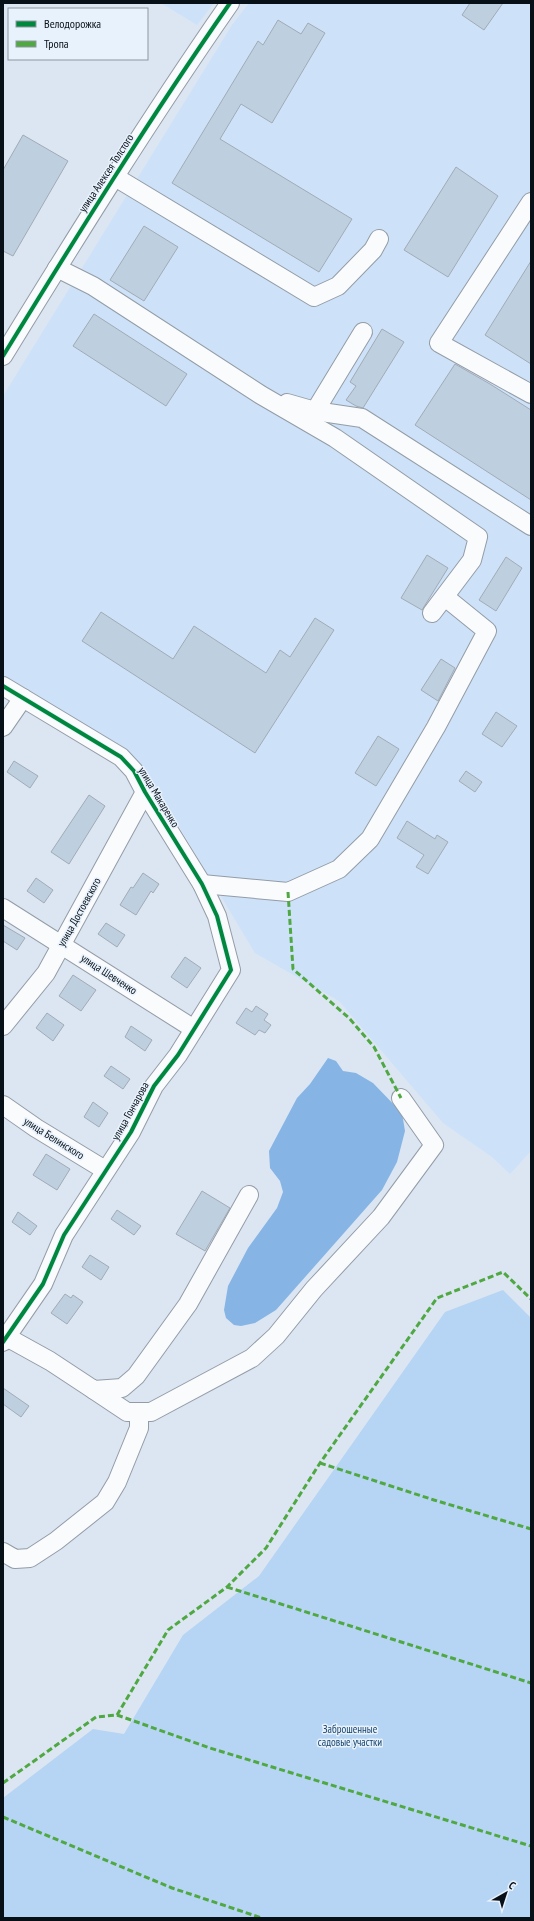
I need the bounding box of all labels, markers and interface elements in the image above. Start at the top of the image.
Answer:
legend [8,8,148,60]
text: Велодорожка [44,16,101,31]
text: Тропа [44,36,69,51]
street label: улица Алексея Толстого [76,131,137,215]
street label: улица Макаренко [135,764,183,830]
street label: улица Достоевского [54,875,104,949]
street label: улица Шевченко [78,951,140,997]
street label: улица Гончарова [108,1079,152,1143]
street label: улица Белинского [21,1114,87,1162]
park label: Заброшенные садовые участки [318,1722,382,1749]
north arrow [486,1873,526,1913]
text: С [506,1878,519,1892]

